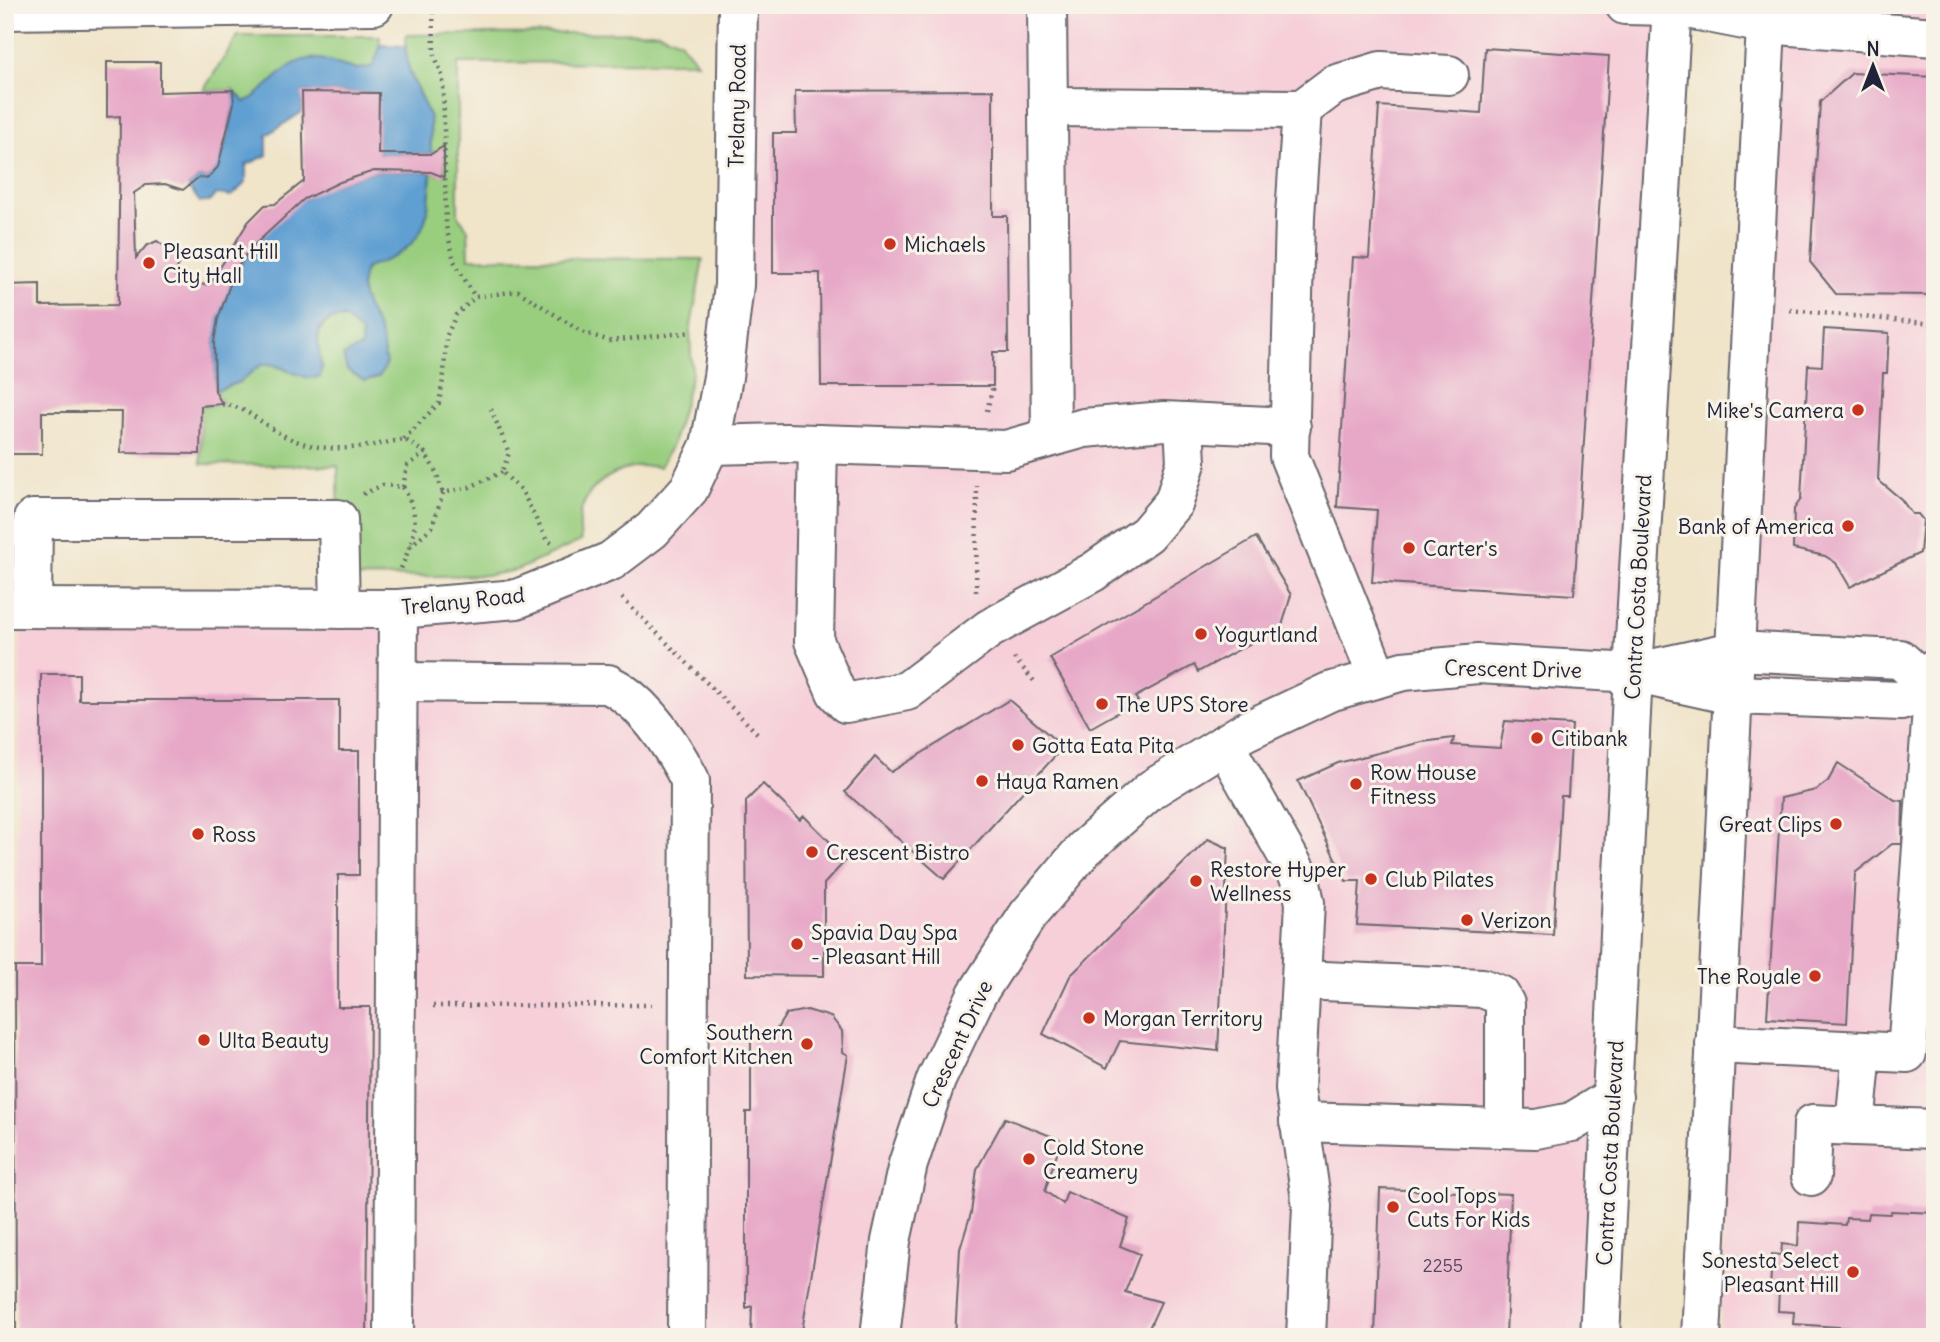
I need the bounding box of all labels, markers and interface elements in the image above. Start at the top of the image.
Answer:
north arrow [1839,32,1909,102]
text: N [1866,37,1880,61]
street label: Trelany Road [722,44,752,168]
place label: Michaels [904,231,986,258]
marker: Michaels [882,236,898,252]
place label: Pleasant Hill City Hall [163,238,278,289]
marker: Pleasant Hill City Hall [141,255,157,271]
place label: Mike's Camera [1706,397,1844,424]
marker: Mike's Camera [1850,402,1866,418]
street label: Contra Costa Boulevard [1619,474,1657,700]
place label: Bank of America [1678,513,1834,540]
marker: Bank of America [1840,518,1856,534]
place label: Carter's [1423,535,1498,562]
marker: Carter's [1401,540,1417,556]
street label: Trelany Road [400,581,526,621]
place label: Yogurtland [1215,621,1318,648]
marker: Yogurtland [1193,626,1209,642]
street label: Crescent Drive [1444,654,1582,684]
place label: The UPS Store [1116,691,1249,718]
marker: The UPS Store [1094,696,1110,712]
place label: Citibank [1551,725,1628,752]
marker: Citibank [1529,730,1545,746]
place label: Gotta Eata Pita [1032,732,1174,759]
marker: Gotta Eata Pita [1010,737,1026,753]
place label: Row House Fitness [1370,759,1477,810]
place label: Haya Ramen [996,768,1119,795]
marker: Haya Ramen [974,773,990,789]
marker: Row House Fitness [1348,776,1364,792]
place label: Great Clips [1719,811,1822,838]
marker: Great Clips [1828,816,1844,832]
place label: Ross [212,821,256,848]
marker: Ross [190,826,206,842]
place label: Crescent Bistro [826,839,969,866]
marker: Crescent Bistro [804,844,820,860]
place label: Restore Hyper Wellness [1210,856,1346,907]
place label: Club Pilates [1385,866,1494,893]
marker: Club Pilates [1363,871,1379,887]
marker: Restore Hyper Wellness [1188,873,1204,889]
place label: Verizon [1481,907,1552,934]
marker: Verizon [1459,912,1475,928]
place label: Spavia Day Spa - Pleasant Hill [811,919,958,970]
marker: Spavia Day Spa - Pleasant Hill [789,936,805,952]
place label: The Royale [1697,963,1801,990]
marker: The Royale [1807,968,1823,984]
street label: Crescent Drive [916,976,998,1112]
place label: Morgan Territory [1103,1005,1263,1032]
marker: Morgan Territory [1081,1010,1097,1026]
place label: Southern Comfort Kitchen [639,1019,793,1070]
place label: Ulta Beauty [218,1027,329,1054]
marker: Ulta Beauty [196,1032,212,1048]
marker: Southern Comfort Kitchen [799,1036,815,1052]
street label: Contra Costa Boulevard [1591,1040,1629,1266]
place label: Cold Stone Creamery [1043,1134,1144,1185]
marker: Cold Stone Creamery [1021,1151,1037,1167]
place label: Cool Tops Cuts For Kids [1407,1182,1530,1233]
marker: Cool Tops Cuts For Kids [1385,1199,1401,1215]
place label: Sonesta Select Pleasant Hill [1702,1247,1839,1298]
house number: 2255 [1423,1254,1463,1277]
marker: Sonesta Select Pleasant Hill [1845,1264,1861,1280]

